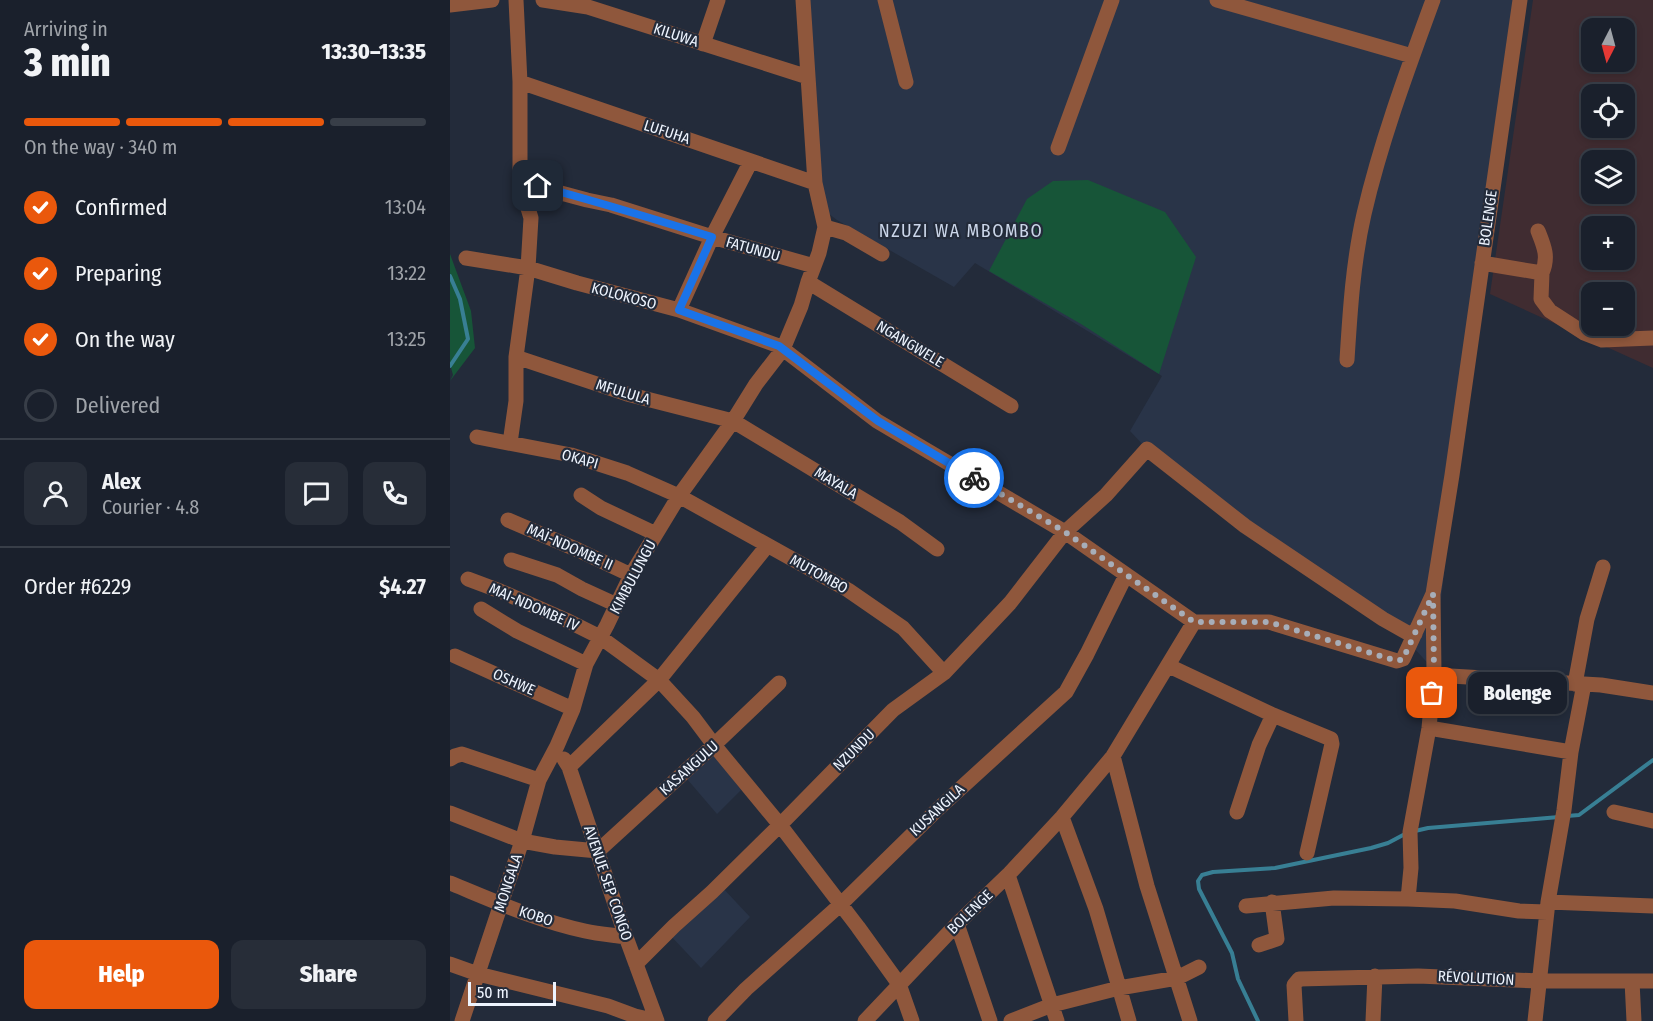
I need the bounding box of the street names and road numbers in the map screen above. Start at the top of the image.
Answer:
street label: KILUWA [651,19,701,51]
street label: LUFUHA [642,116,692,148]
street label: BOLENGE [1475,189,1501,247]
street label: FATUNDU [724,233,782,265]
street label: KOLOKOSO [590,279,658,313]
street label: NGANGWELE [873,317,947,371]
street label: MFULULA [594,375,652,409]
street label: OKAPI [560,445,600,473]
street label: MAYALA [811,463,861,503]
street label: MAÏ-NDOMBE II [524,520,616,574]
street label: KIMBULUNGU [606,537,660,617]
street label: MUTOMBO [787,551,851,597]
street label: MAI-NDOMBE IV [486,579,582,635]
street label: OSHWE [490,665,538,699]
street label: NZUNDU [829,725,879,775]
street label: KASANGULU [656,737,722,799]
street label: KUSANGILA [906,780,968,840]
street label: AVENUE SEP CONGO [580,823,636,943]
street label: MONGALA [490,852,526,914]
street label: BOLENGE [944,886,996,938]
street label: KOBO [517,902,555,930]
street label: RÉVOLUTION [1437,967,1515,989]

